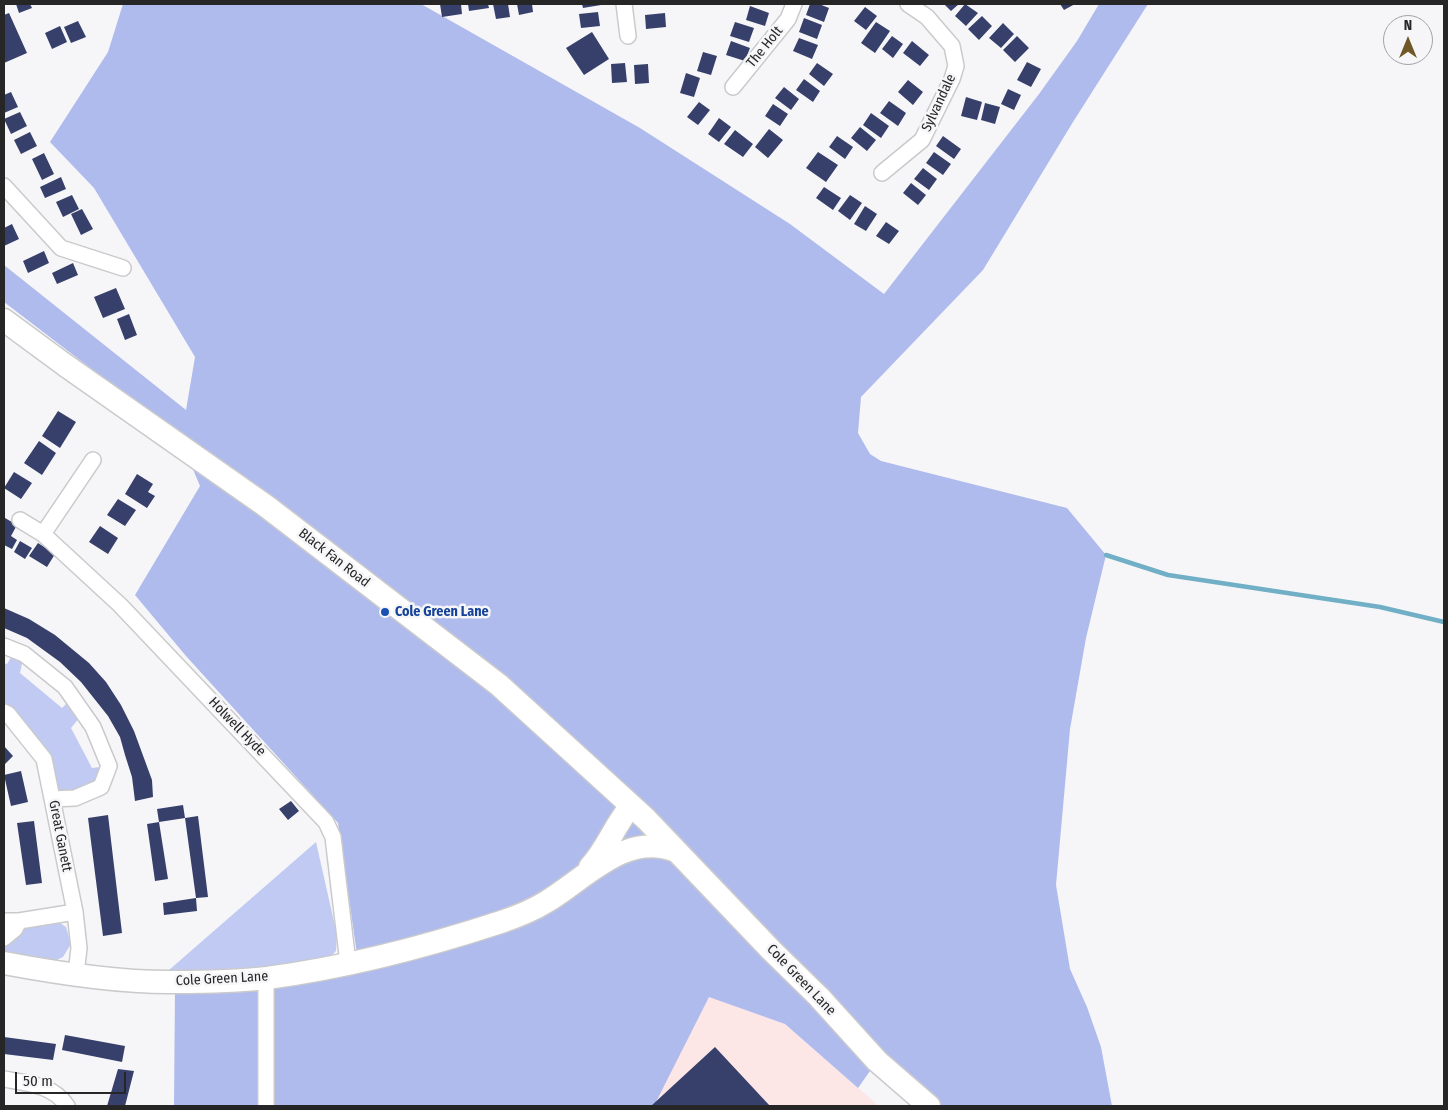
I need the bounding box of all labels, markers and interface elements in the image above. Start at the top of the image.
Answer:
north arrow [1383,15,1433,65]
text: N [1404,17,1412,34]
street label: The Holt [743,23,787,71]
street label: Sylvandale [918,72,960,134]
street label: Black Fan Road [295,525,373,591]
place label: Cole Green Lane [395,604,489,620]
marker: Cole Green Lane [379,606,391,618]
street label: Holwell Hyde [205,694,269,760]
street label: Great Ganett [45,799,75,873]
street label: Cole Green Lane [763,941,839,1019]
street label: Cole Green Lane [175,968,269,990]
scale bar [18,1062,129,1094]
text: 50 m [23,1072,53,1090]

